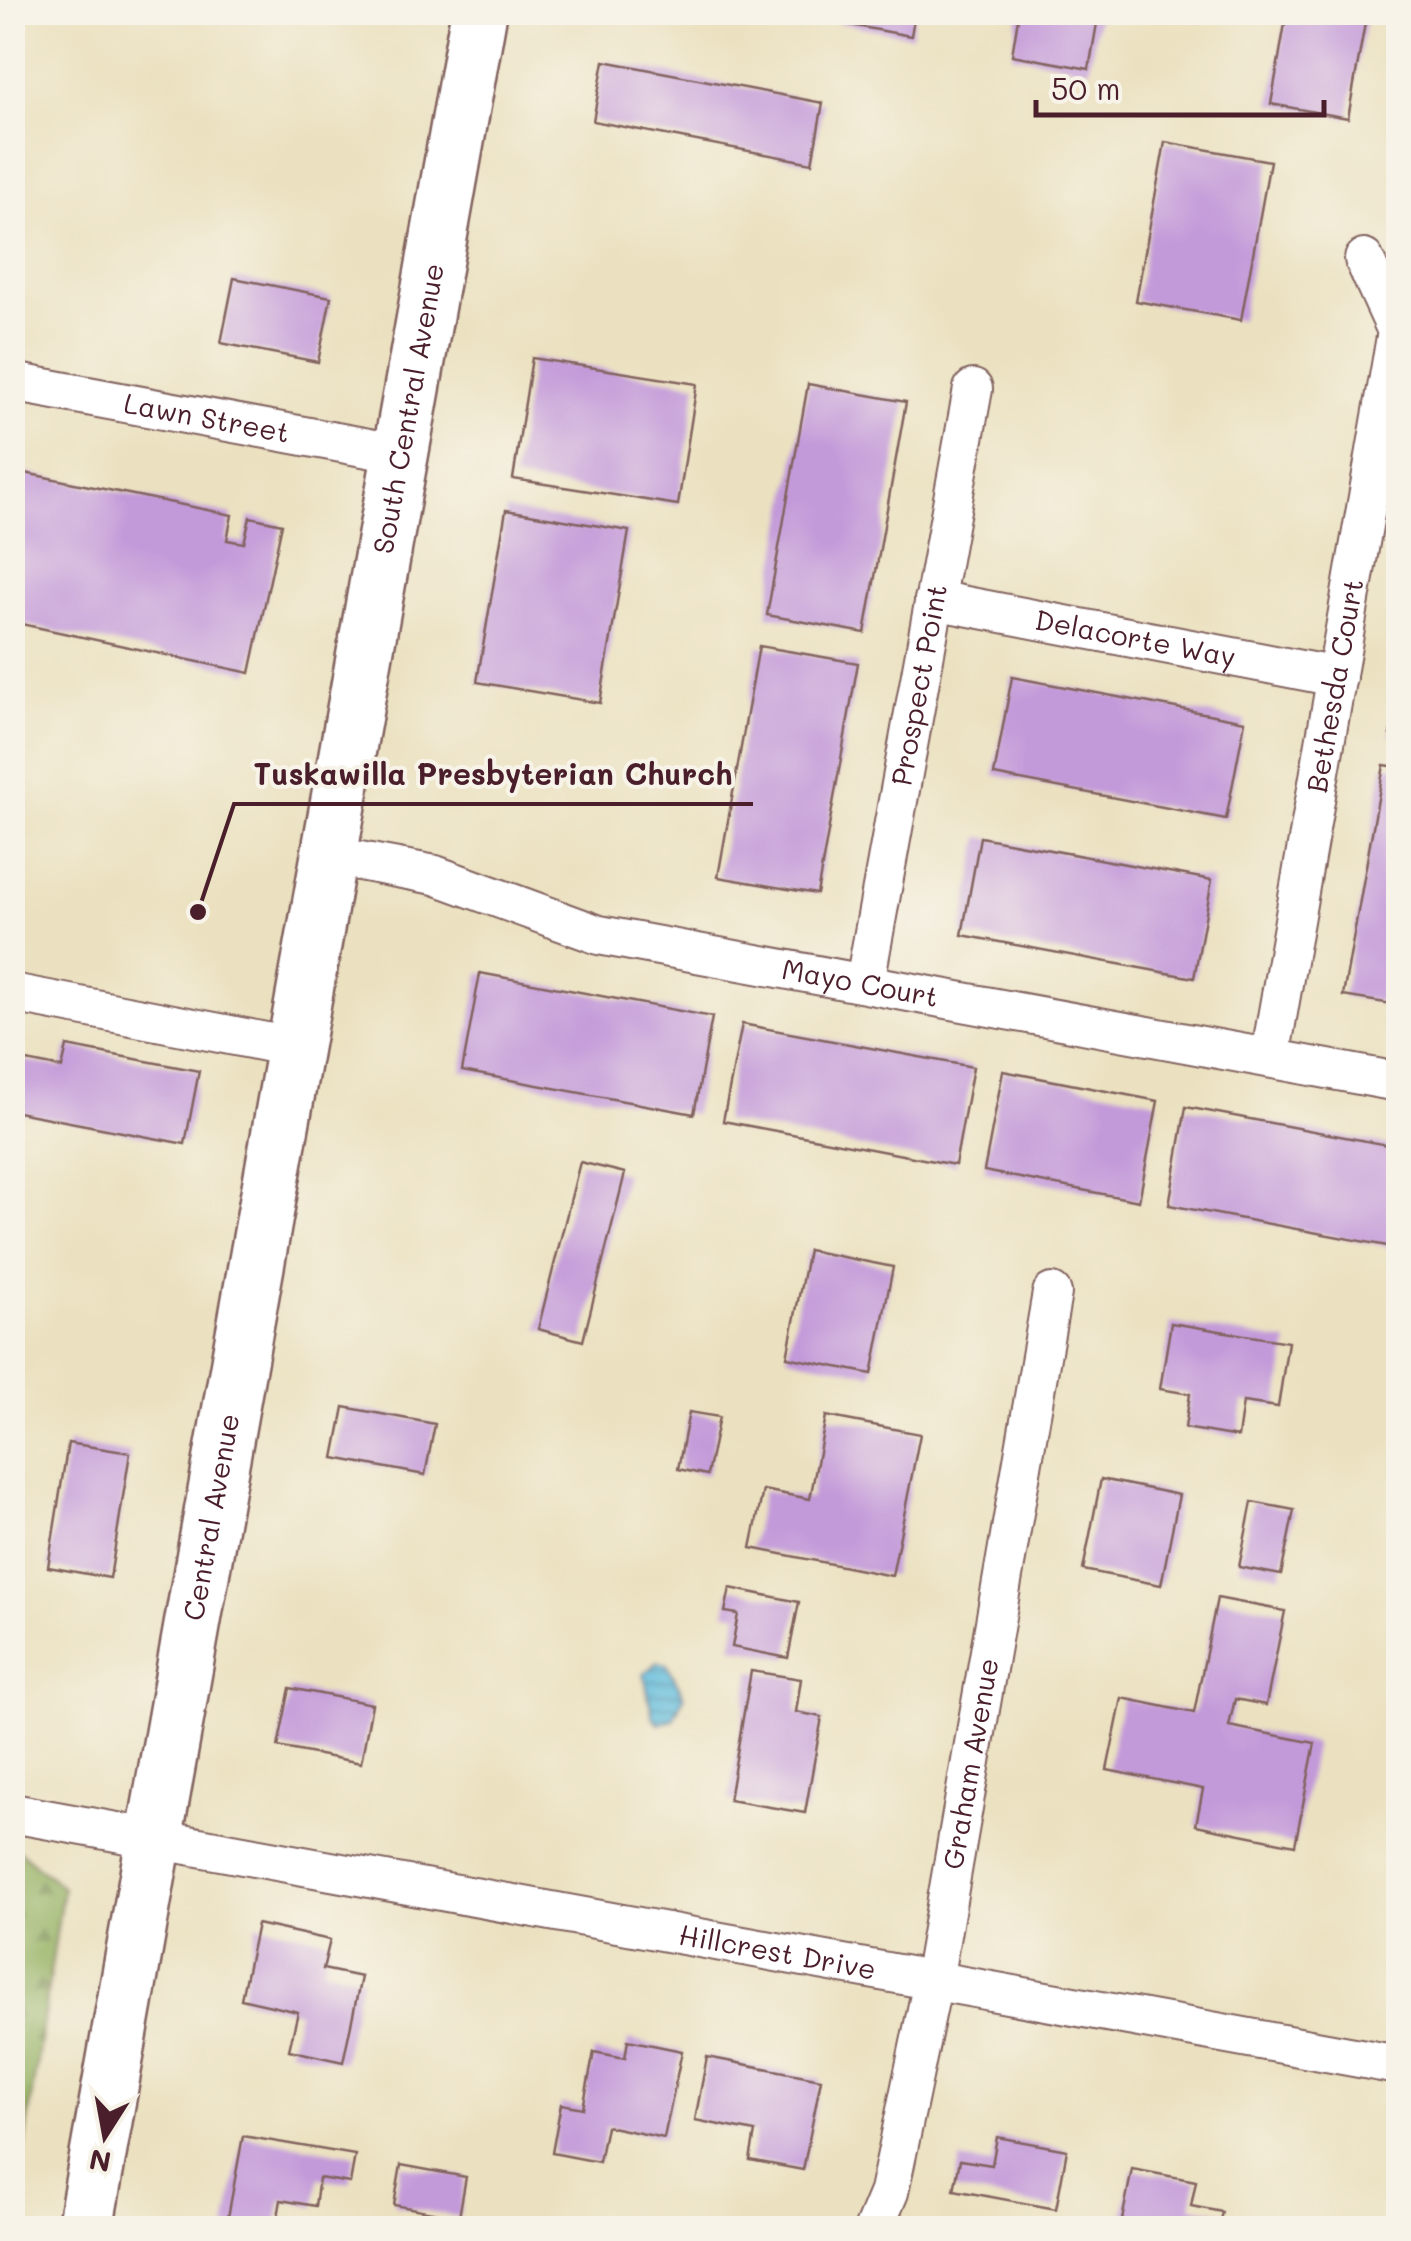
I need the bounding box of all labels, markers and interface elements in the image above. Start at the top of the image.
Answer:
scale bar [1036,55,1324,117]
text: 50 m [1051,68,1121,108]
street label: South Central Avenue [364,260,451,556]
street label: Lawn Street [121,384,293,450]
street label: Bethesda Court [1298,576,1370,795]
street label: Prospect Point [882,581,954,788]
street label: Delacorte Way [1032,601,1239,674]
callout: Tuskawilla Presbyterian Church [234,744,753,804]
text: Tuskawilla Presbyterian Church [253,753,733,793]
street label: Mayo Court [779,950,941,1014]
street label: Central Avenue [174,1411,246,1623]
street label: Graham Avenue [934,1655,1006,1872]
street label: Hillcrest Drive [676,1916,879,1987]
north arrow [55,2086,155,2186]
text: N [86,2142,114,2181]

